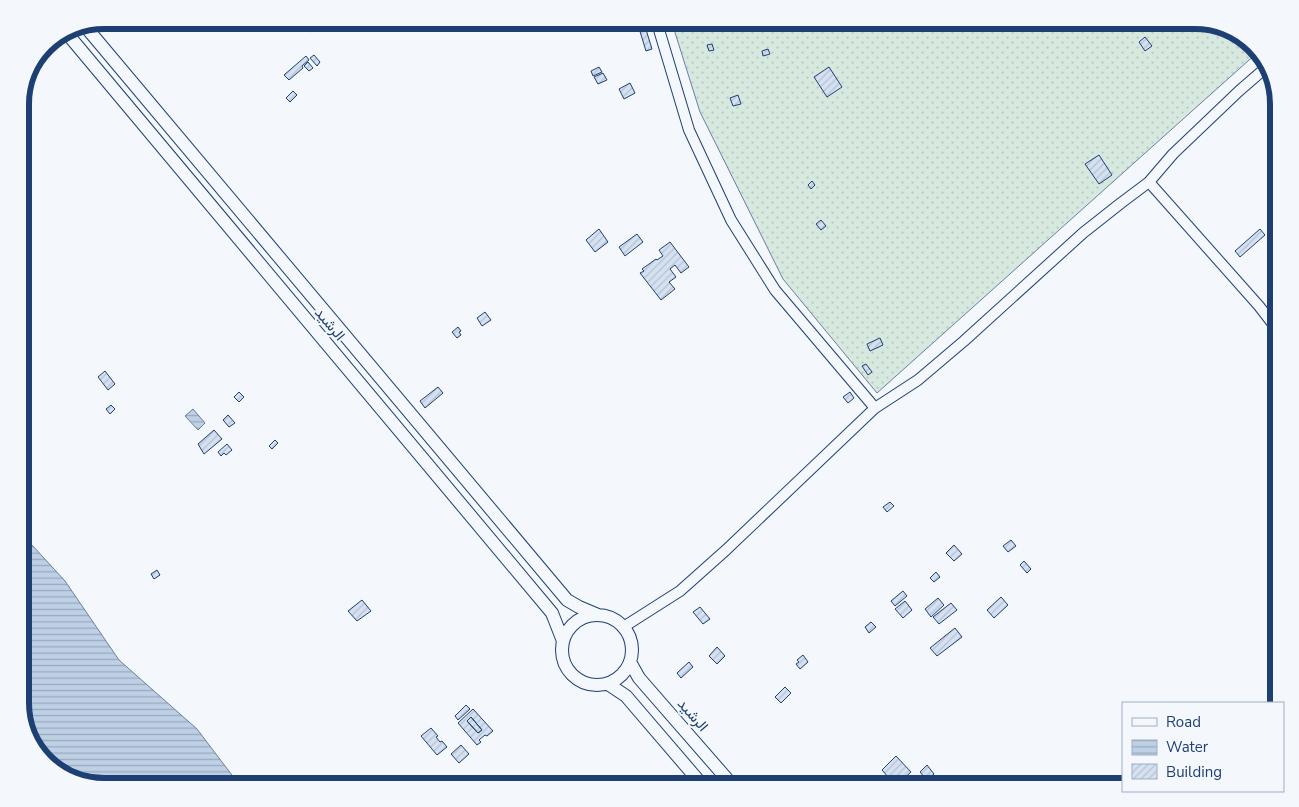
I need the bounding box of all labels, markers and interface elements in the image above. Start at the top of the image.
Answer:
street label: الرشيد [310,303,350,345]
street label: الرشيد [673,694,713,736]
legend [1122,702,1284,792]
text: Road [1166,712,1201,732]
text: Water [1166,737,1209,757]
text: Building [1166,762,1222,782]

